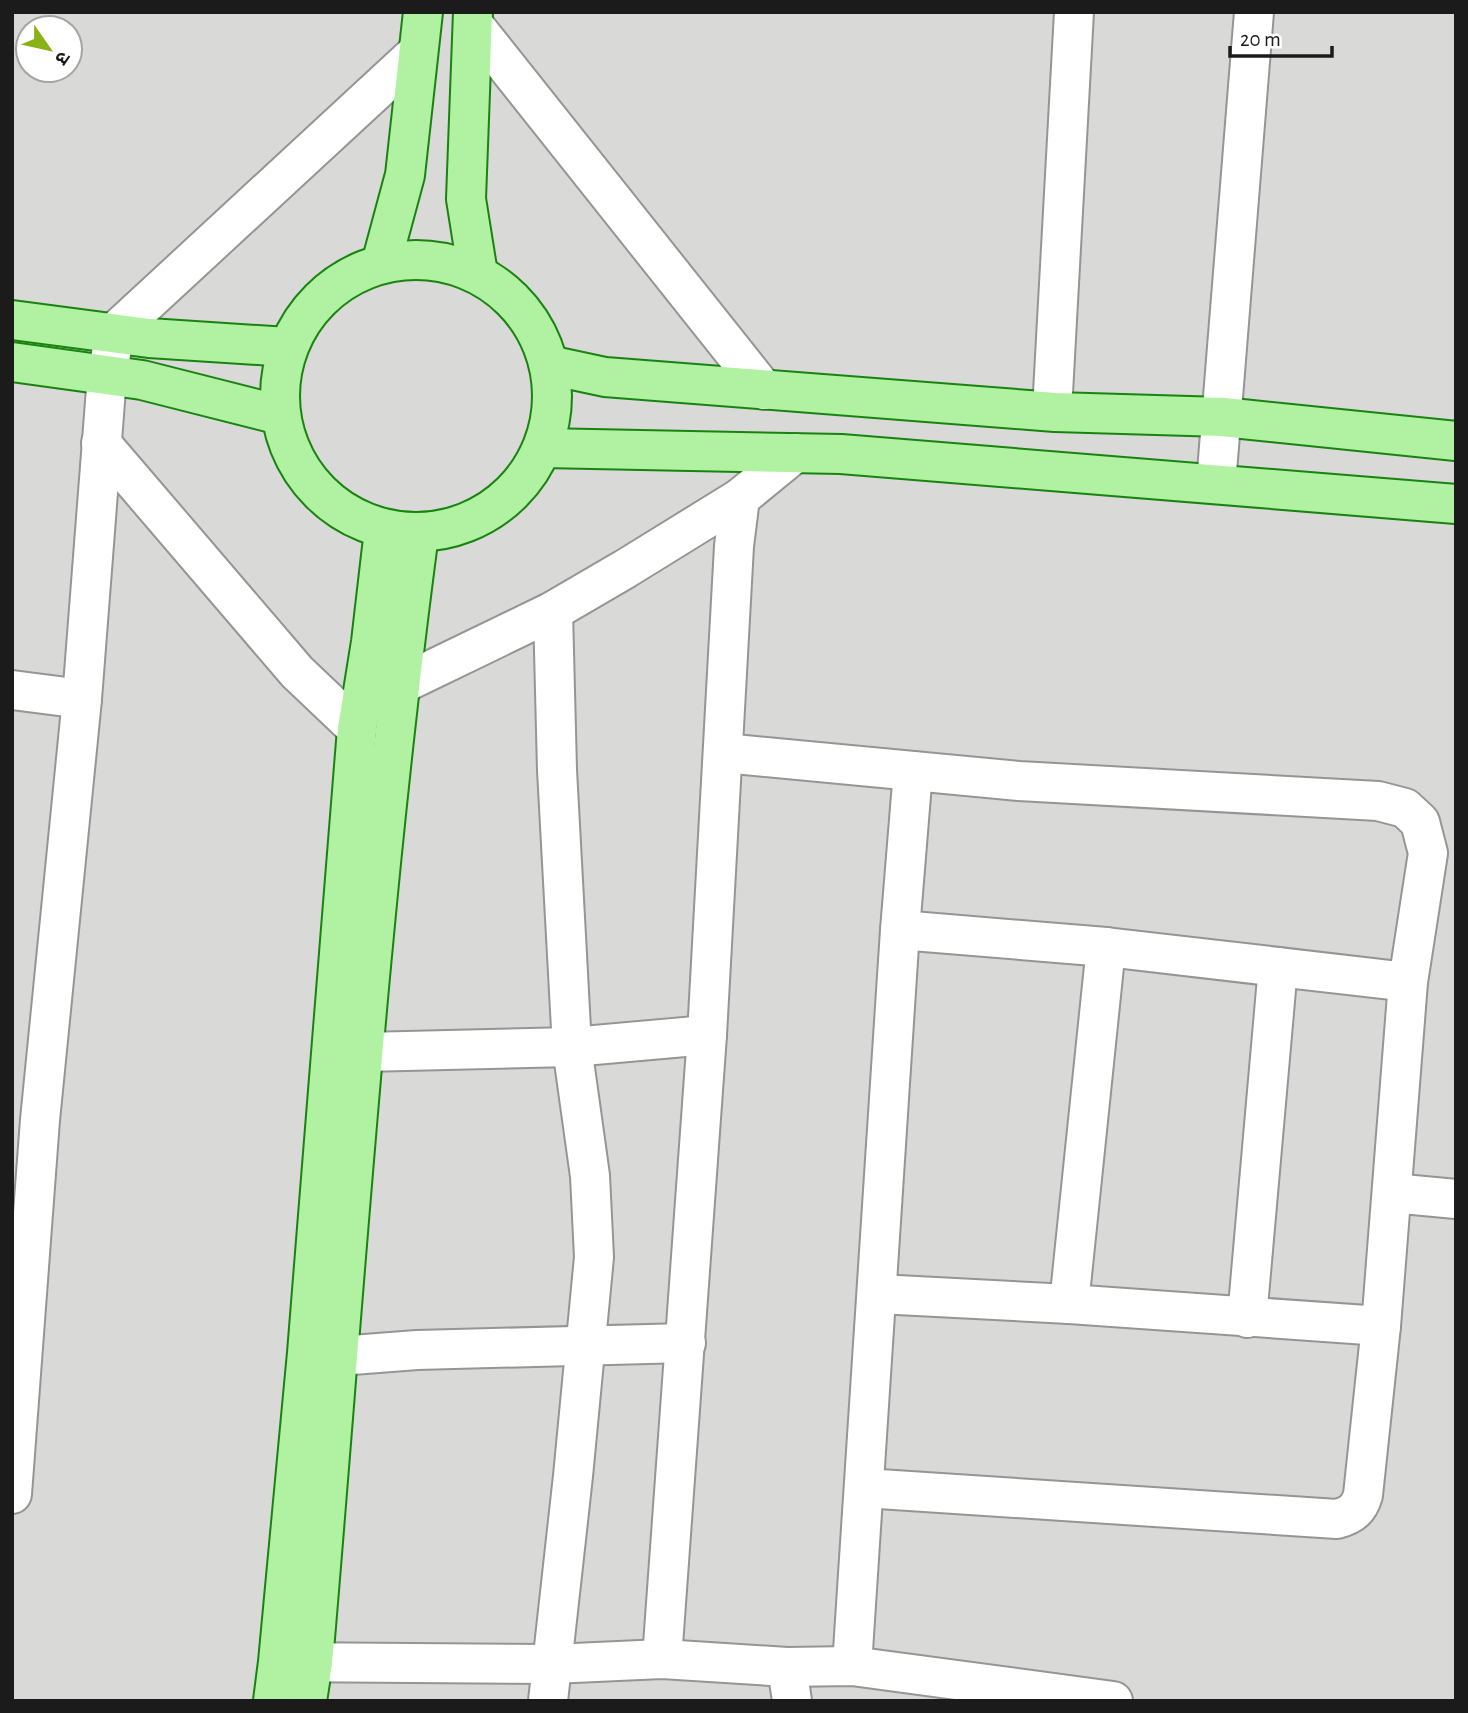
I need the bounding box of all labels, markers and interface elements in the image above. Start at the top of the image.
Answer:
north arrow [14,14,84,84]
scale bar [1230,14,1332,58]
text: 20 m [1240,29,1281,50]
text: उ [50,48,73,68]

